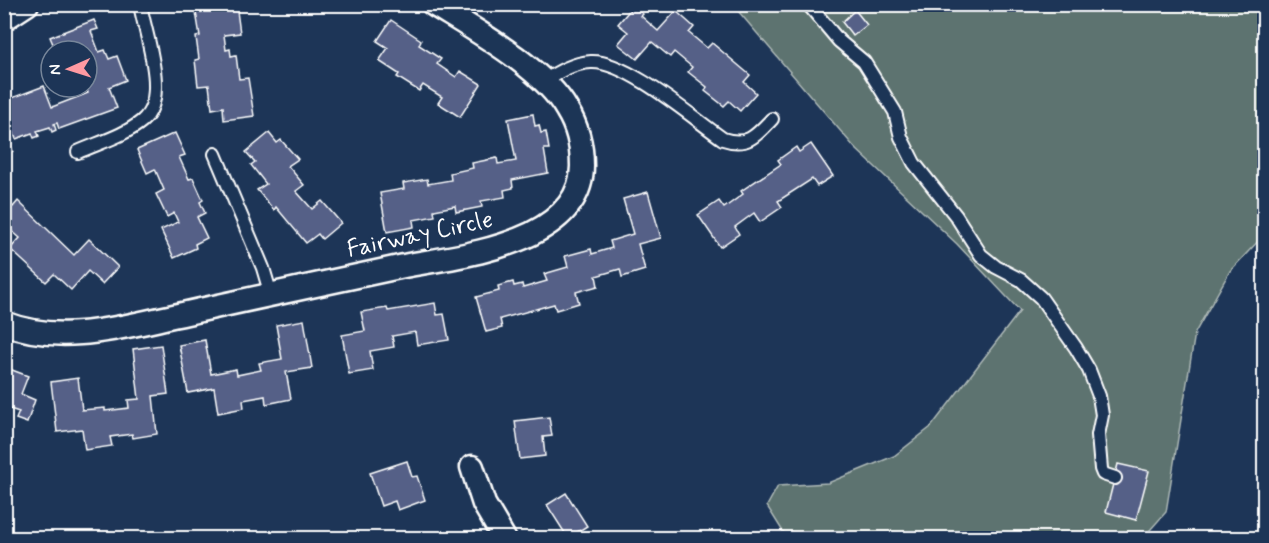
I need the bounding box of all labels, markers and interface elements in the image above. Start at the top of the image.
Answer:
north arrow [39,39,99,99]
text: N [45,64,66,76]
street label: Fairway Circle [344,204,496,266]

